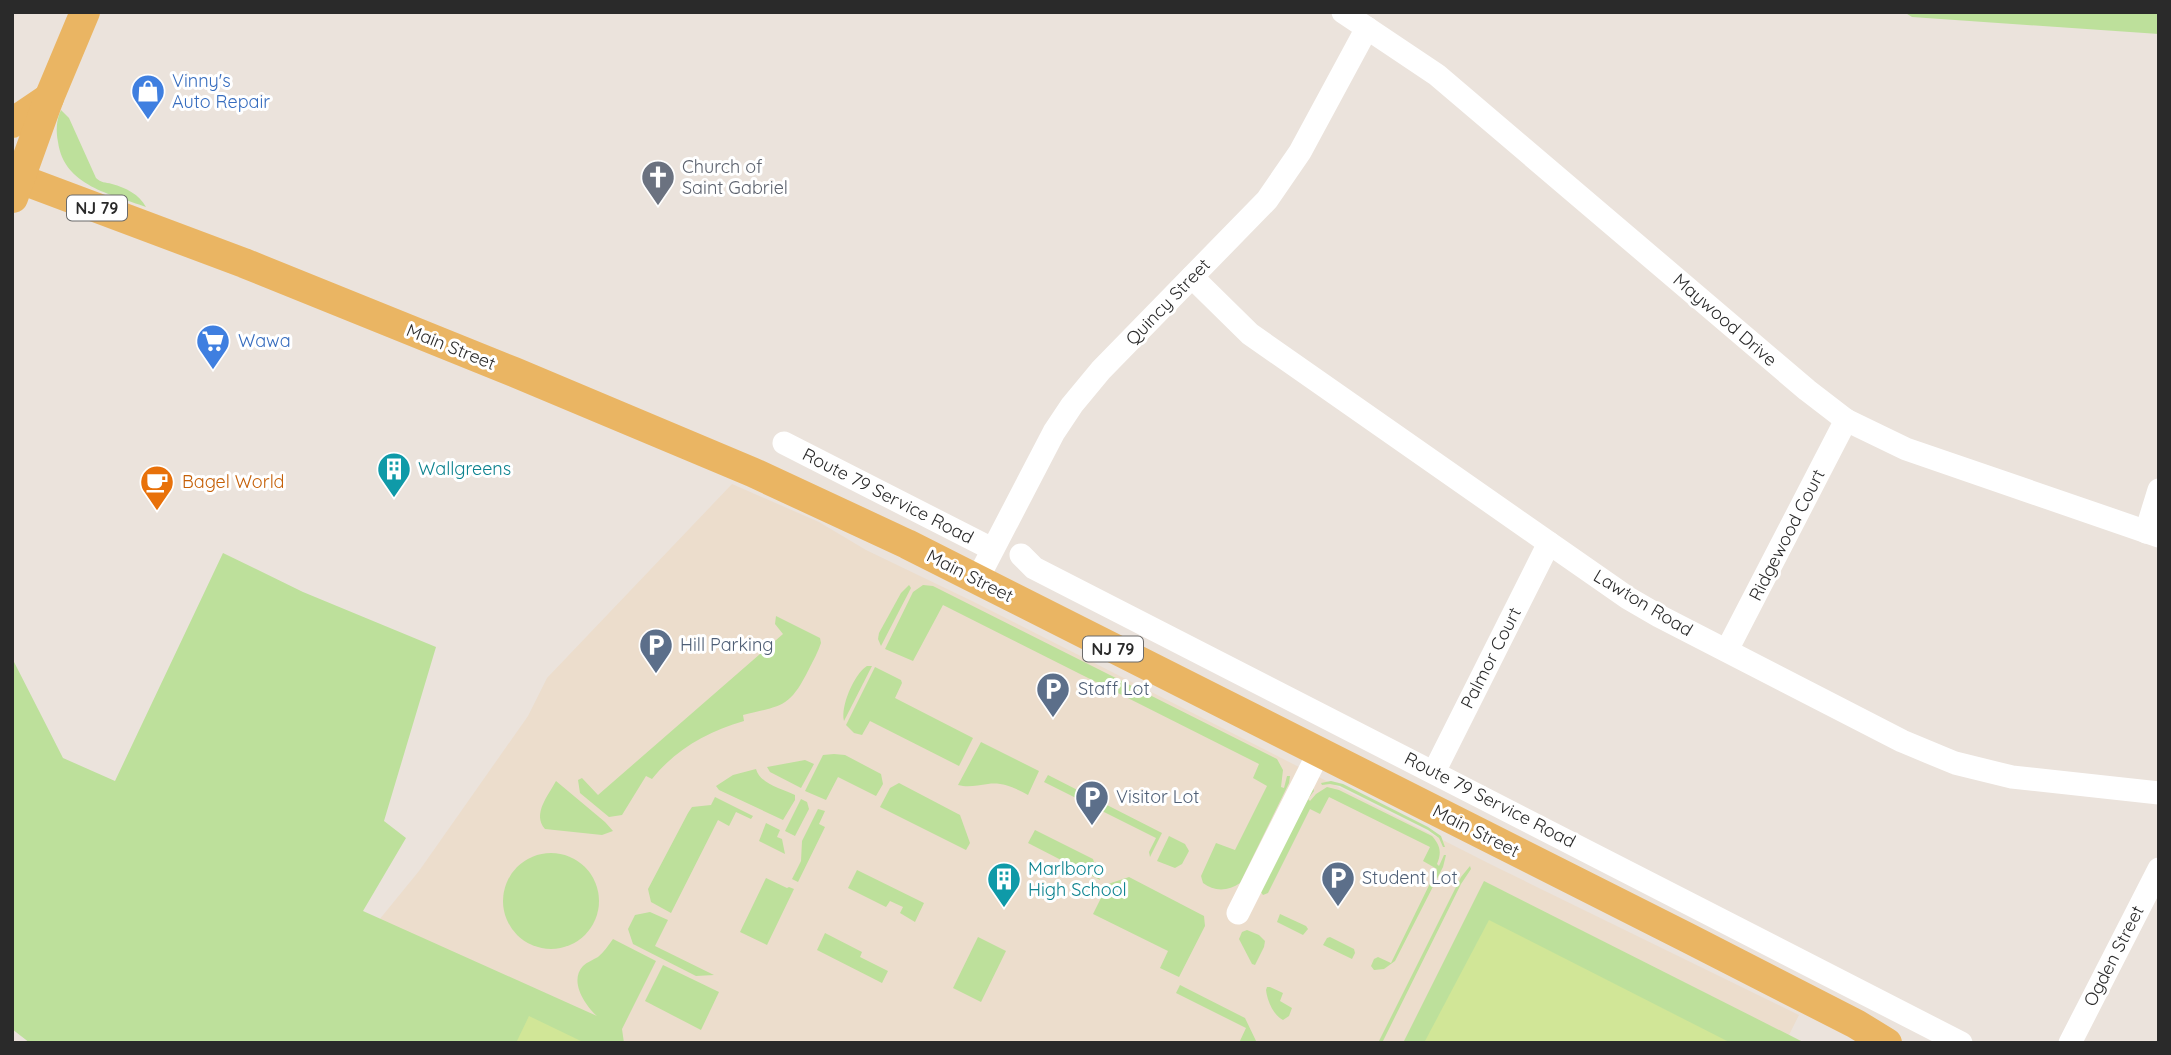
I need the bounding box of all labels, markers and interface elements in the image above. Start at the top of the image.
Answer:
place label: Vinny's Auto Repair [172,69,270,113]
shop icon: Vinny's Auto Repair [129,72,167,121]
place label: Church of Saint Gabriel [682,155,788,199]
church icon: Church of Saint Gabriel [639,158,677,207]
road number: NJ 79 [67,196,127,220]
street label: Quincy Street [1120,253,1215,350]
street label: Maywood Drive [1669,268,1782,371]
street label: Main Street [403,318,499,375]
supermarket icon: Wawa [194,322,232,371]
place label: Wawa [238,329,291,352]
street label: Route 79 Service Road [799,442,978,549]
building icon: Wallgreens [375,450,413,499]
place label: Wallgreens [418,457,511,480]
cafe icon: Bagel World [138,463,176,512]
street label: Ridgewood Court [1743,465,1830,605]
place label: Bagel World [182,470,285,493]
street label: Main Street [923,544,1017,607]
street label: Lawton Road [1589,564,1697,641]
street label: Palmor Court [1455,603,1526,712]
parking icon: Hill Parking [637,626,675,675]
place label: Hill Parking [680,633,774,656]
road number: NJ 79 [1083,636,1143,662]
parking icon: Staff Lot [1034,670,1072,719]
place label: Staff Lot [1078,677,1150,700]
street label: Route 79 Service Road [1401,746,1580,853]
parking icon: Visitor Lot [1073,778,1111,827]
place label: Visitor Lot [1116,785,1199,808]
street label: Main Street [1429,799,1523,862]
place label: Marlboro High School [1028,857,1127,901]
parking icon: Student Lot [1319,859,1357,908]
building icon: Marlboro High School [985,860,1023,909]
place label: Student Lot [1362,866,1458,889]
street label: Ogden Street [2078,901,2149,1010]

